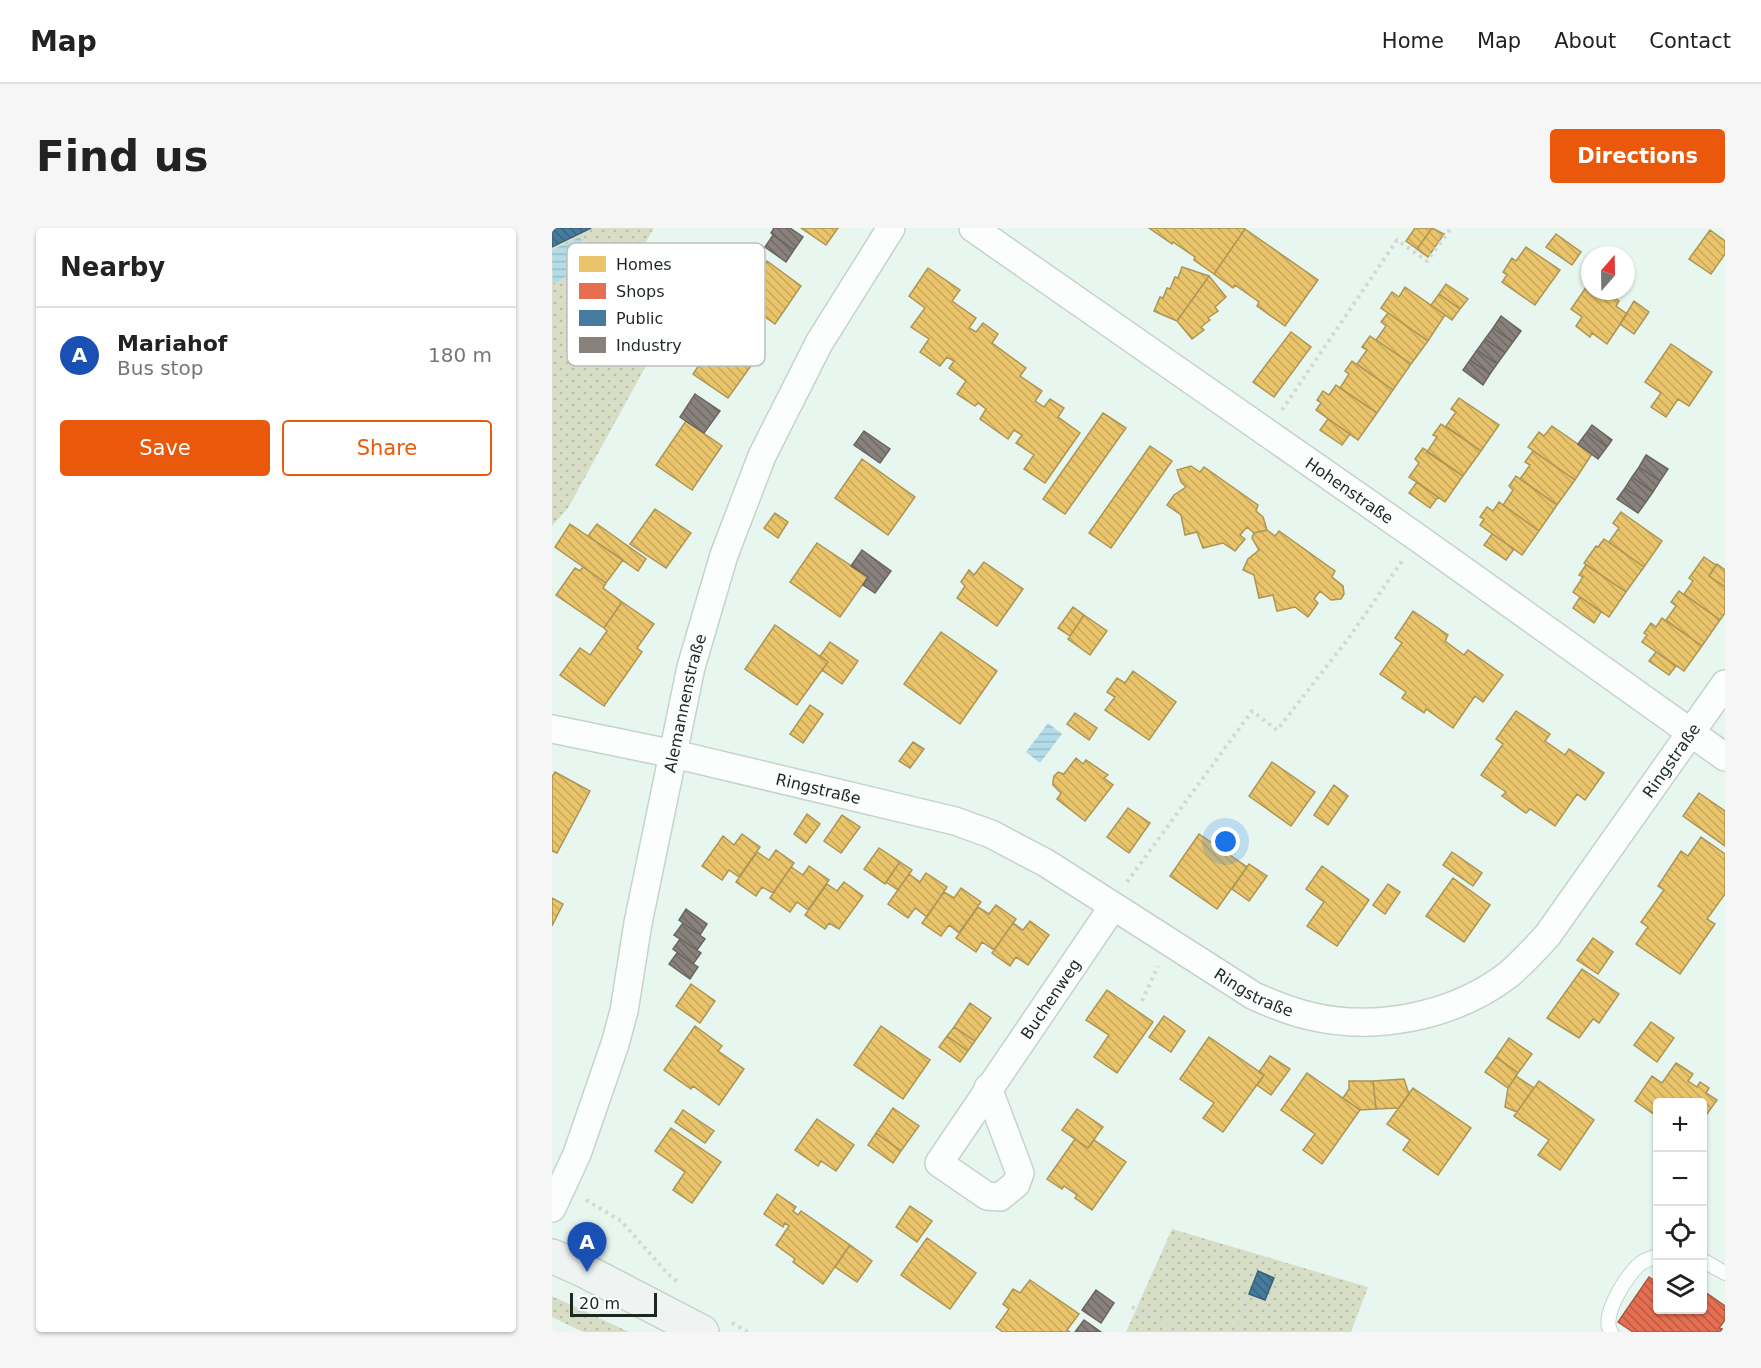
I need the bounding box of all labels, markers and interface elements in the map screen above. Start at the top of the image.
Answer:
text: Map [30,25,97,58]
text: Home [1382,29,1444,53]
text: Map [1477,29,1521,53]
text: About [1554,29,1616,53]
text: Contact [1649,29,1731,53]
button: Directions [1550,129,1725,183]
text: Find us [36,132,209,181]
legend [567,243,765,366]
north arrow [1581,246,1635,300]
text: Nearby [60,252,165,282]
text: Homes [616,255,672,274]
text: Shops [616,282,665,301]
text: Public [616,309,663,328]
text: Mariahof [117,331,227,356]
text: Industry [616,336,682,355]
text: A [72,343,87,367]
text: 180 m [428,343,492,367]
text: Bus stop [117,356,203,380]
button: Save [60,420,270,476]
button: Share [282,420,492,476]
street label: Hohenstraße [1302,454,1397,528]
street label: Alemannenstraße [660,632,710,774]
street label: Ringstraße [1639,720,1704,802]
street label: Ringstraße [774,770,863,808]
your location [1211,827,1240,856]
street label: Buchenweg [1017,955,1085,1043]
street label: Ringstraße [1211,964,1296,1021]
map controls [1653,1098,1707,1314]
button: + [1653,1098,1707,1152]
button: − [1653,1152,1707,1206]
button: locate [1653,1206,1707,1260]
pin: A [567,1222,606,1272]
button: layers [1653,1260,1707,1314]
scale bar [570,1290,657,1318]
text: 20 m [579,1294,620,1313]

